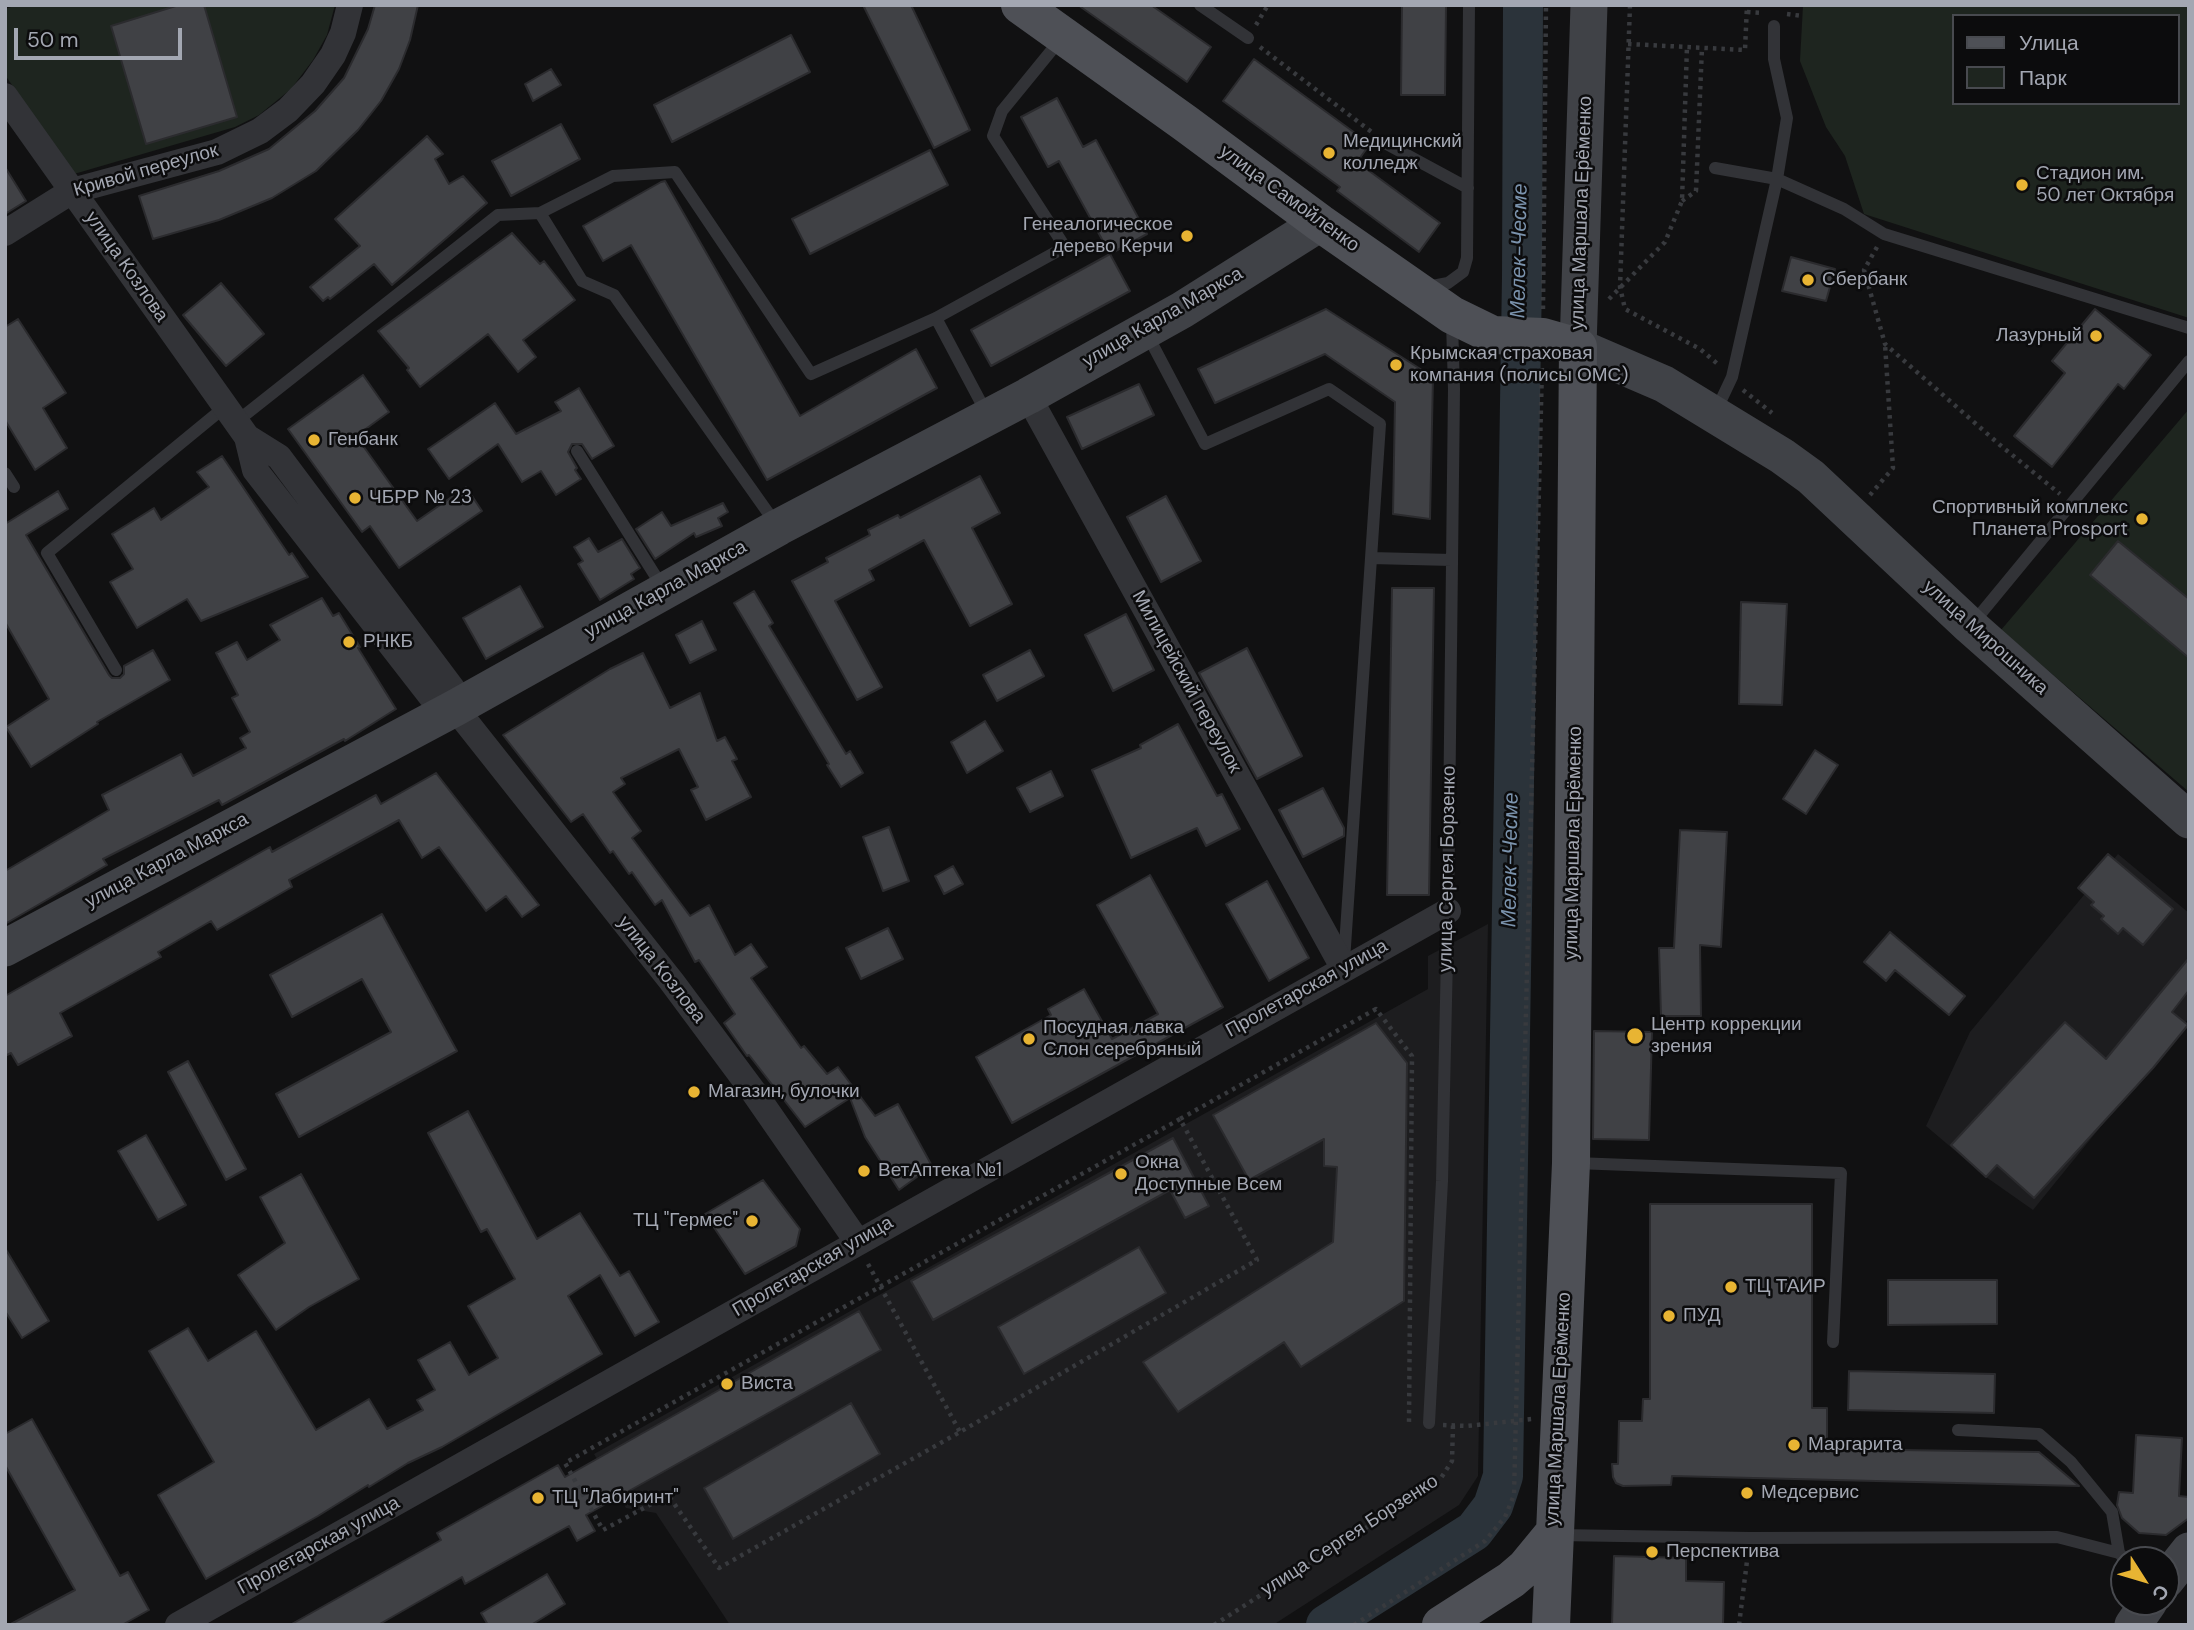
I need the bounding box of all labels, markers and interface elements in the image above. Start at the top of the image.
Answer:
scale bar [18,14,186,58]
legend [1952,14,2180,105]
text: 50 m [27,26,78,54]
text: Улица [2019,29,2079,57]
text: Парк [2019,64,2067,92]
street label: улица Маршала Ерёменко [1567,96,1597,330]
place label: Медицинский колледж [1343,131,1462,175]
street label: Кривой переулок [71,139,221,203]
street label: улица Самойленко [1215,141,1363,257]
marker: Медицинский колледж [1321,145,1337,161]
place label: Стадион им. 50 лет Октября [2036,163,2174,207]
marker: Стадион им. 50 лет Октября [2014,177,2030,193]
water label: Мелек-Чесме [1506,183,1534,319]
street label: улица Козлова [80,207,172,327]
place label: Генеалогическое дерево Керчи [1023,214,1173,258]
marker: Генеалогическое дерево Керчи [1179,228,1195,244]
street label: улица Карла Маркса [1079,263,1247,373]
place label: Сбербанк [1822,269,1907,291]
marker: Сбербанк [1800,272,1816,288]
place label: Лазурный [1996,325,2082,347]
marker: Лазурный [2088,328,2104,344]
place label: Крымская страховая компания (полисы ОМС) [1410,343,1628,387]
marker: Крымская страховая компания (полисы ОМС) [1388,357,1404,373]
place label: Генбанк [328,429,398,451]
marker: Генбанк [306,432,322,448]
place label: ЧБРР № 23 [369,487,472,509]
marker: ЧБРР № 23 [347,490,363,506]
place label: Спортивный комплекс Планета Prosport [1932,497,2128,541]
marker: Спортивный комплекс Планета Prosport [2134,511,2150,527]
street label: улица Карла Маркса [581,536,751,644]
street label: улица Мирошника [1918,576,2052,700]
street label: Милицейский переулок [1126,587,1246,777]
place label: РНКБ [363,631,413,653]
marker: РНКБ [341,634,357,650]
street label: улица Маршала Ерёменко [1561,726,1587,960]
street label: улица Сергея Борзенко [1435,766,1461,972]
water label: Мелек-Чесме [1497,792,1525,928]
street label: улица Карла Маркса [82,808,252,914]
street label: улица Козлова [612,912,710,1028]
street label: Пролетарская улица [1222,935,1392,1043]
place label: Центр коррекции зрения [1651,1014,1802,1058]
place label: Посудная лавка Слон серебряный [1043,1017,1201,1061]
marker: Центр коррекции зрения [1625,1026,1645,1046]
marker: Посудная лавка Слон серебряный [1021,1031,1037,1047]
place label: Магазин, булочки [708,1081,860,1103]
marker: Магазин, булочки [686,1084,702,1100]
place label: Окна Доступные Всем [1135,1152,1282,1196]
place label: ВетАптека №1 [878,1160,1002,1182]
marker: ВетАптека №1 [856,1163,872,1179]
marker: Окна Доступные Всем [1113,1166,1129,1182]
place label: ТЦ "Гермес" [633,1210,738,1232]
street label: Пролетарская улица [729,1212,897,1322]
marker: ТЦ "Гермес" [744,1213,760,1229]
place label: ТЦ ТАИР [1745,1276,1826,1298]
marker: ТЦ ТАИР [1723,1279,1739,1295]
street label: улица Маршала Ерёменко [1541,1292,1577,1526]
place label: ПУД [1683,1305,1721,1327]
marker: ПУД [1661,1308,1677,1324]
place label: Виста [741,1373,793,1395]
marker: Виста [719,1376,735,1392]
place label: Маргарита [1808,1434,1902,1456]
marker: Маргарита [1786,1437,1802,1453]
street label: улица Сергея Борзенко [1257,1470,1443,1602]
place label: Медсервис [1761,1482,1859,1504]
marker: Медсервис [1739,1485,1755,1501]
place label: ТЦ "Лабиринт" [552,1487,679,1509]
marker: ТЦ "Лабиринт" [530,1490,546,1506]
street label: Пролетарская улица [234,1492,404,1600]
place label: Перспектива [1666,1541,1779,1563]
marker: Перспектива [1644,1544,1660,1560]
north arrow [2110,1546,2180,1616]
text: С [2146,1580,2175,1606]

